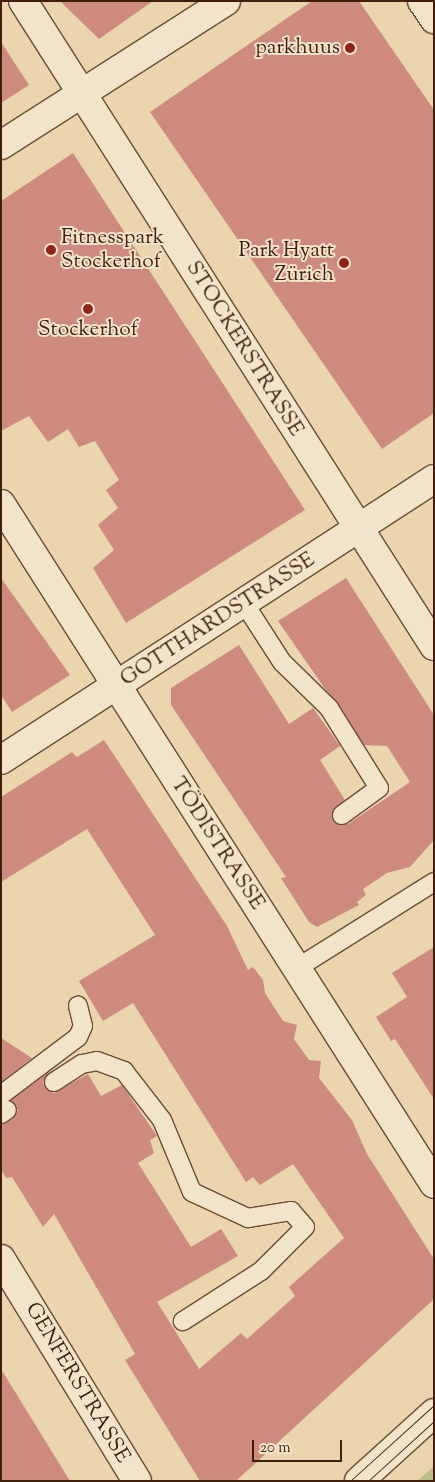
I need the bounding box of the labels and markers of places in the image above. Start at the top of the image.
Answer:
place label: parkhuus [255,35,340,61]
marker: parkhuus [344,42,356,54]
place label: Fitnesspark Stockerhof [61,225,164,275]
place label: Park Hyatt Zürich [238,238,334,288]
marker: Fitnesspark Stockerhof [45,244,57,256]
marker: Park Hyatt Zürich [338,257,350,269]
marker: Stockerhof [82,303,94,315]
place label: Stockerhof [38,317,138,343]

